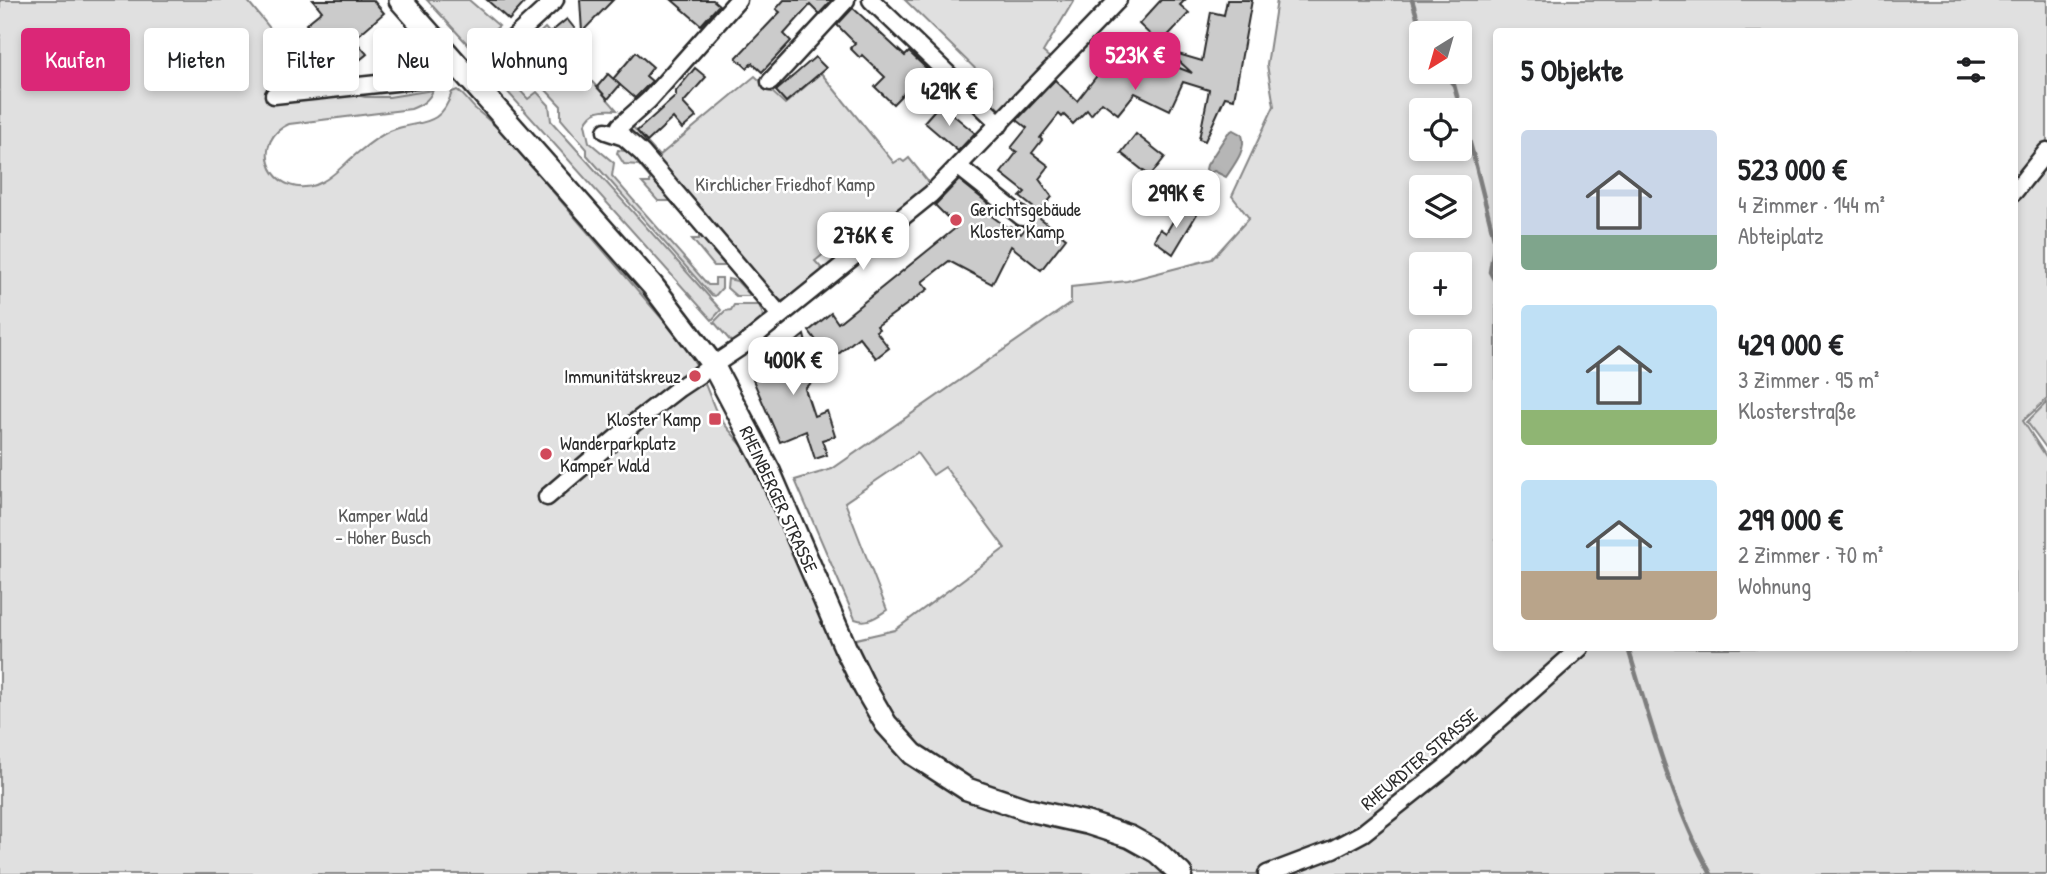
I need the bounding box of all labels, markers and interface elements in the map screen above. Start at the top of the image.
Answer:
north arrow [1409,21,1472,84]
map controls [1409,21,1472,392]
chip: Kaufen [21,28,130,91]
chip: Mieten [144,28,249,91]
chip: Filter [263,28,359,91]
chip: Neu [373,28,453,91]
chip: Wohnung [467,28,592,91]
pin: 523K € [1078,32,1192,92]
text: 523K € [1105,39,1165,70]
text: 5 Objekte [1521,50,1623,90]
icon: filters [1952,51,1990,89]
pin: 429K € [892,68,1006,128]
text: 429K € [921,75,977,106]
button: locate [1409,98,1472,161]
text: 523 000 € [1738,149,1847,189]
icon: home [1577,158,1661,242]
pin: 299K € [1119,170,1233,230]
park label: Kirchlicher Friedhof Kamp [695,171,875,197]
button: layers [1409,175,1472,238]
text: 299K € [1148,177,1204,208]
text: 4 Zimmer · 144 m² [1738,189,1885,220]
place label: Gerichtsgebäude Kloster Kamp [970,196,1082,244]
pin: 276K € [806,212,920,272]
marker: Gerichtsgebäude Kloster Kamp [948,212,964,228]
text: 276K € [833,219,893,250]
text: Abteiplatz [1738,220,1824,251]
button: + [1409,252,1472,315]
text: 429 000 € [1738,324,1843,364]
button: − [1409,329,1472,392]
icon: home [1577,333,1661,417]
pin: 400K € [736,338,850,397]
text: 400K € [764,344,822,375]
place label: Immunitätskreuz [564,363,681,389]
text: 3 Zimmer · 95 m² [1738,364,1879,395]
marker: Immunitätskreuz [687,368,703,384]
text: Klosterstraße [1738,395,1856,426]
place label: Kloster Kamp [607,406,701,432]
marker: Kloster Kamp [707,411,723,427]
street label: RHEINBERGER STRASSE [734,421,825,577]
place label: Wanderparkplatz Kamper Wald [560,430,676,478]
marker: Wanderparkplatz Kamper Wald [538,446,554,462]
text: 299 000 € [1738,499,1843,539]
park label: Kamper Wald - Hoher Busch [335,502,431,550]
icon: home [1577,508,1661,592]
text: 2 Zimmer · 70 m² [1738,539,1883,570]
text: Wohnung [1738,570,1811,601]
street label: RHEURDTER STRASSE [1355,702,1484,816]

